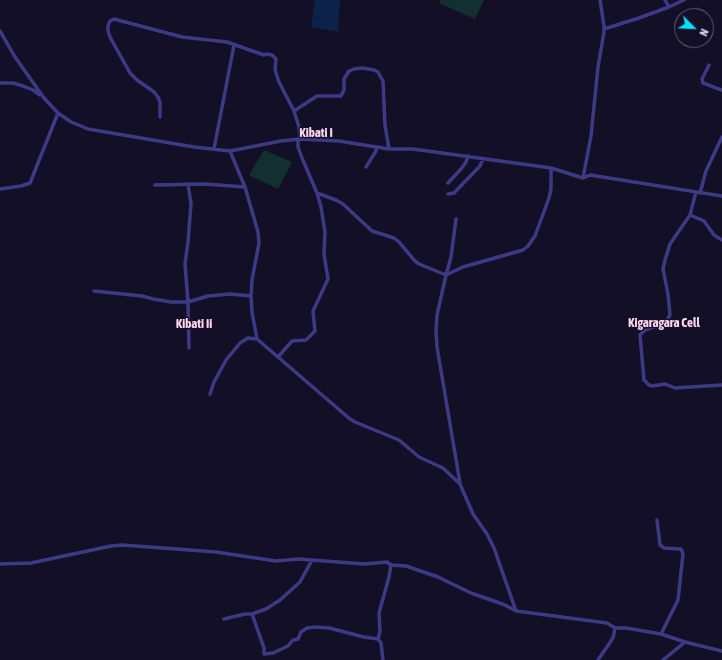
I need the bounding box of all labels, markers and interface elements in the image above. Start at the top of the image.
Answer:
north arrow [674,8,714,48]
text: N [697,27,711,38]
district label: Kibati I [299,125,333,141]
district label: Kigaragara Cell [628,315,700,331]
district label: Kibati Ii [176,316,212,332]

